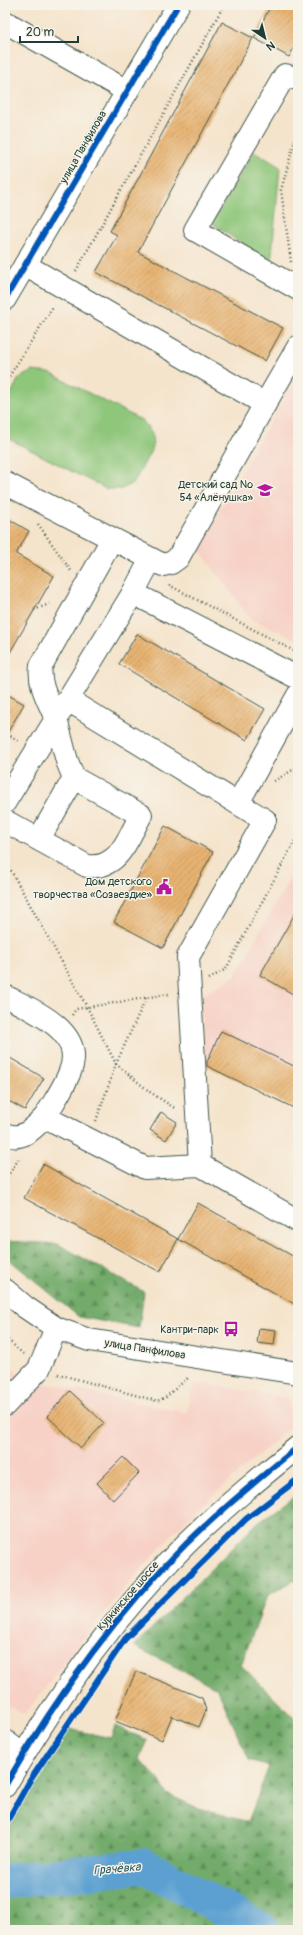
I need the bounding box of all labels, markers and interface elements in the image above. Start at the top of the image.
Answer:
scale bar [20,18,78,44]
north arrow [245,18,285,58]
text: 20 m [26,25,55,40]
text: N [263,38,277,54]
street label: улица Панфилова [56,108,109,187]
place label: Детский сад № 54 «Алёнушка» [178,478,254,504]
school or university icon: Детский сад № 54 «Алёнушка» [256,481,274,499]
place label: Дом детского творчества «Созвездие» [33,875,152,901]
public building icon: Дом детского творчества «Созвездие» [155,878,173,896]
bus stop icon: Кантри-парк [222,1320,240,1338]
place label: Кантри-парк [160,1323,219,1336]
street label: улица Панфилова [103,1336,186,1362]
street label: Куркинское шоссе [94,1558,162,1633]
water label: Грачёвка [93,1859,143,1879]

